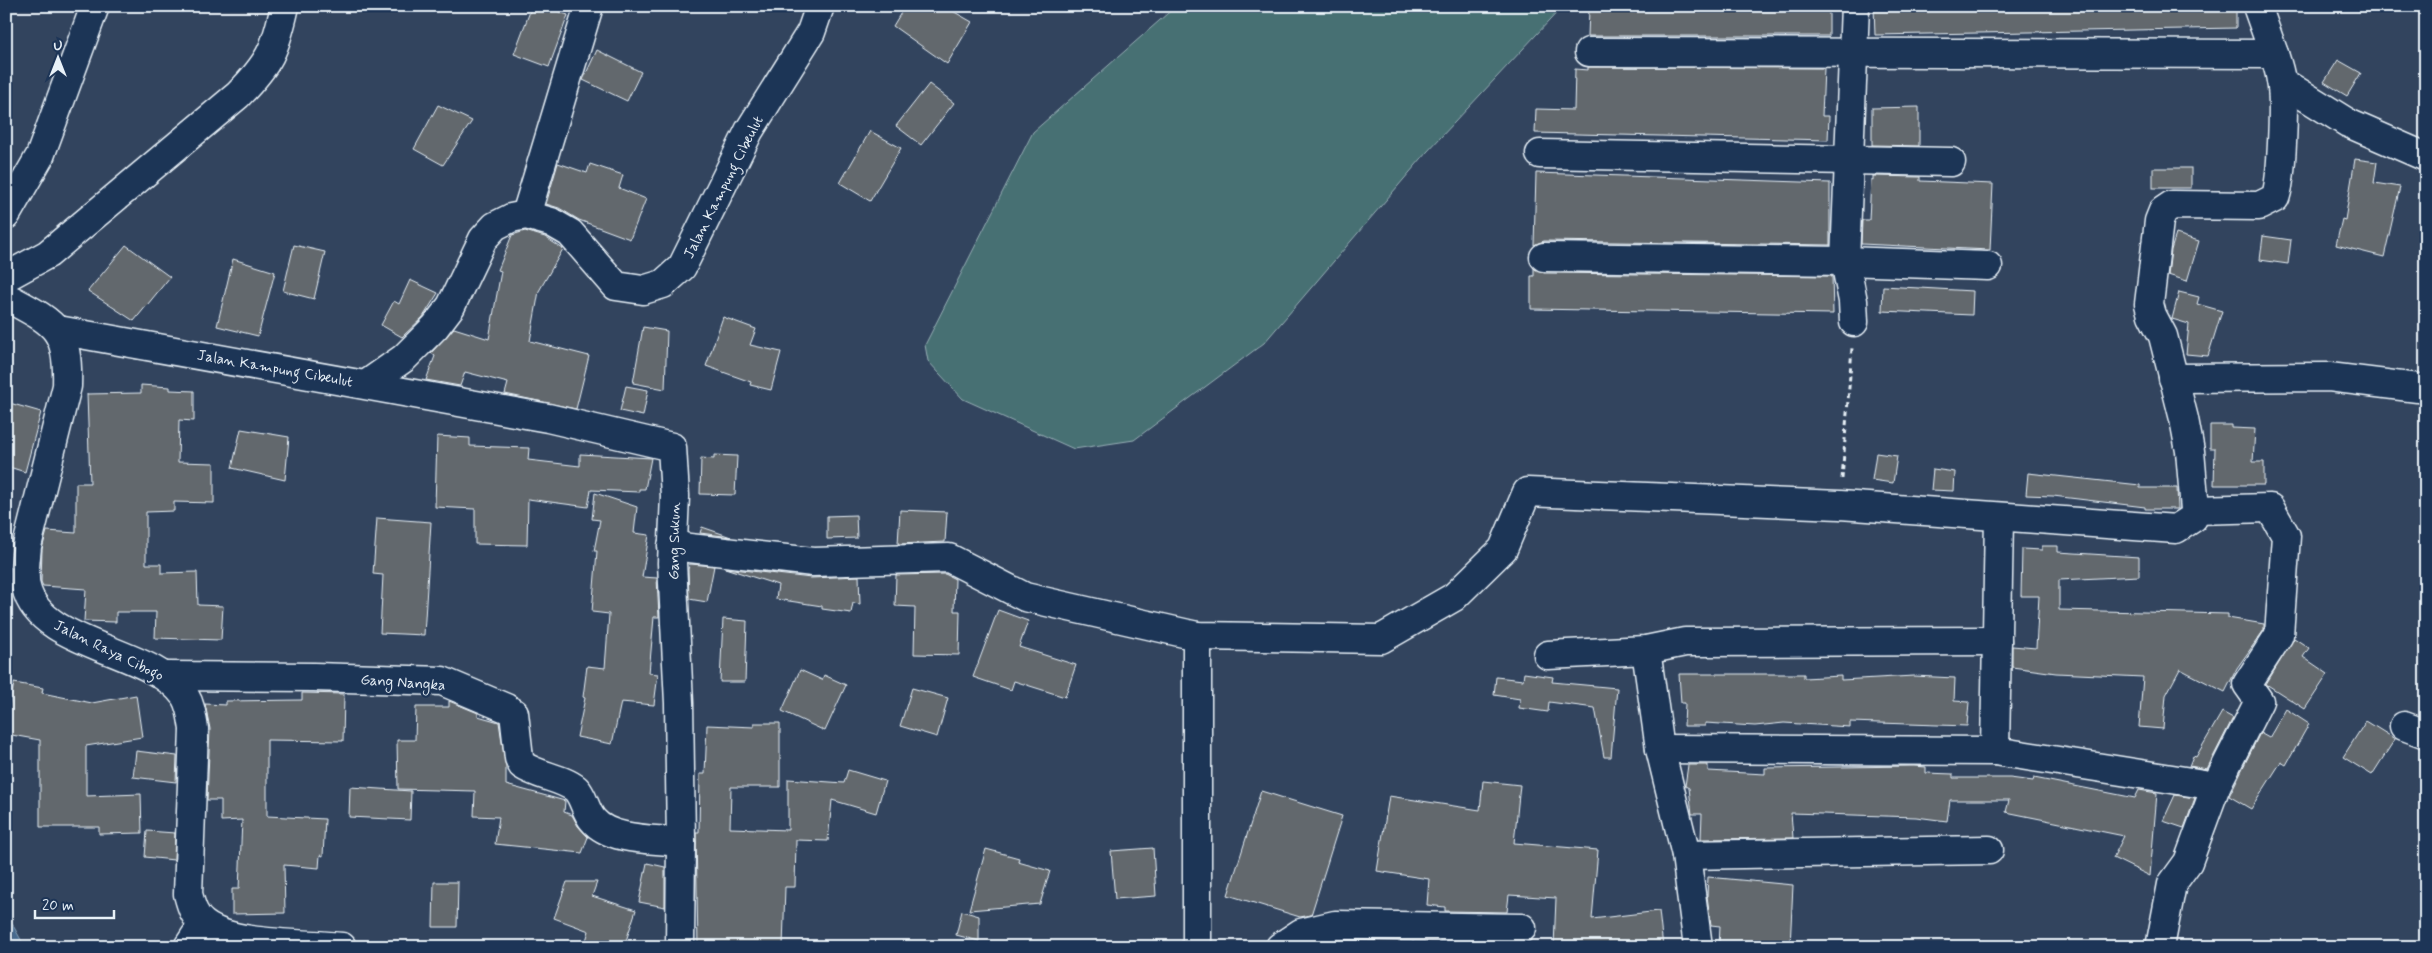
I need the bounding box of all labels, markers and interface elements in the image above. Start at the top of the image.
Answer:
north arrow [32,32,82,82]
text: U [53,37,63,55]
street label: Jalan Kampung Cibeulut [679,112,770,263]
street label: Jalan Kampung Cibeulut [195,345,355,394]
street label: Gang Sukun [664,502,687,580]
street label: Jalan Raya Cibogo [50,616,167,687]
street label: Gang Nangka [360,670,446,697]
scale bar [35,888,114,920]
text: 20 m [42,896,74,916]

